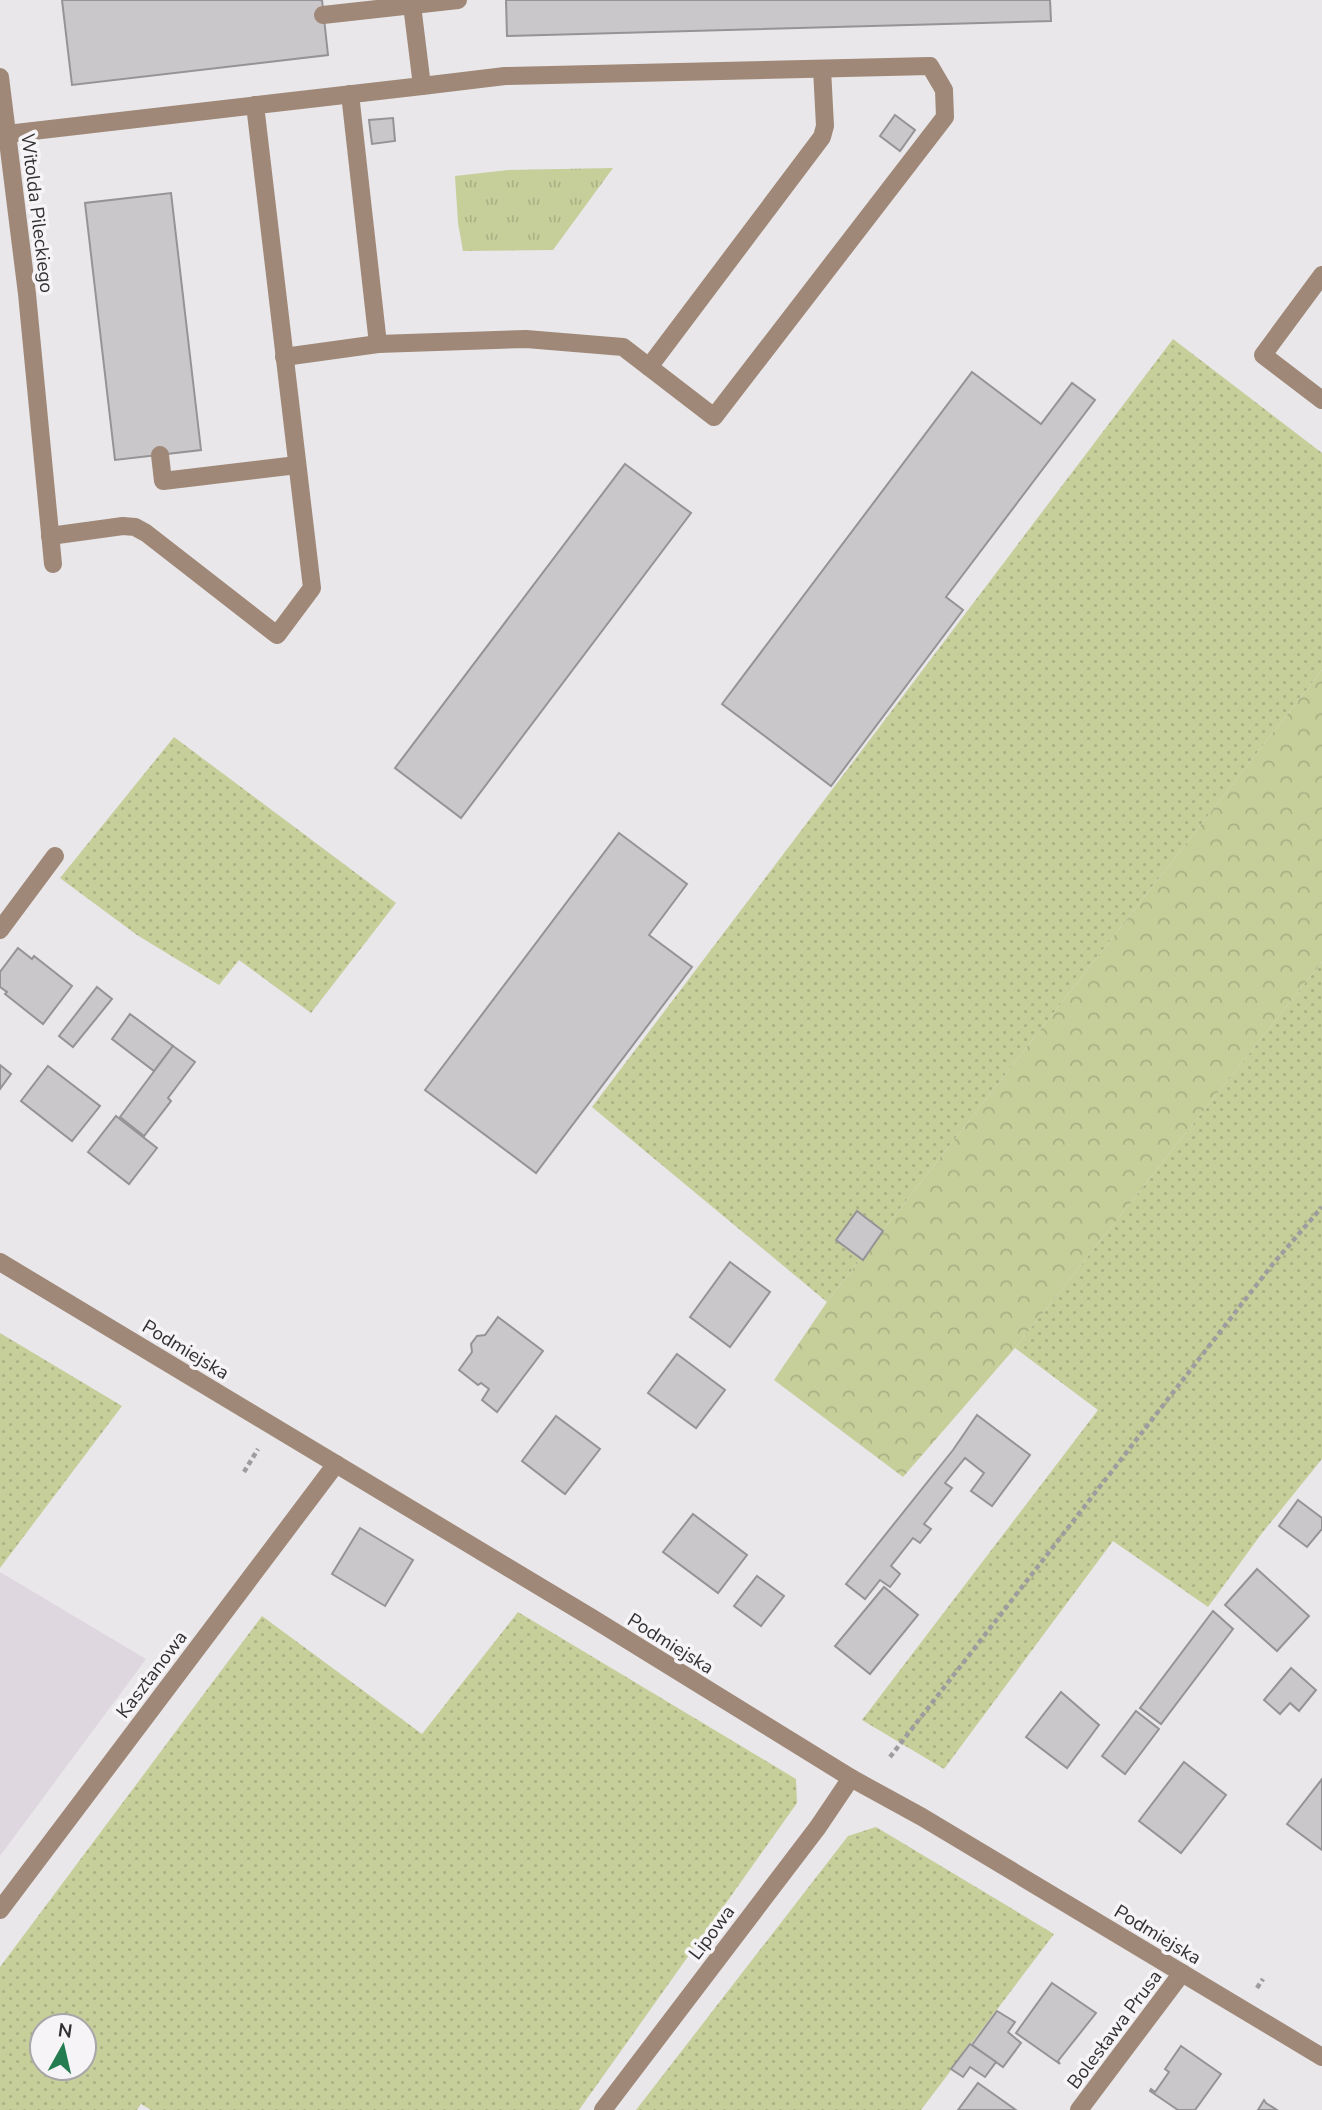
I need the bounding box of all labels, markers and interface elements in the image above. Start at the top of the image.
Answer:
street label: Witolda Pileckiego [14,132,60,294]
street label: Podmiejska [137,1314,234,1386]
street label: Podmiejska [622,1607,719,1681]
street label: Kasztanowa [110,1625,193,1724]
street label: Podmiejska [1109,1899,1206,1971]
street label: Lipowa [683,1900,741,1965]
street label: Bolesława Prusa [1061,1965,1168,2095]
north arrow [28,2012,98,2082]
text: N [56,2017,74,2045]

